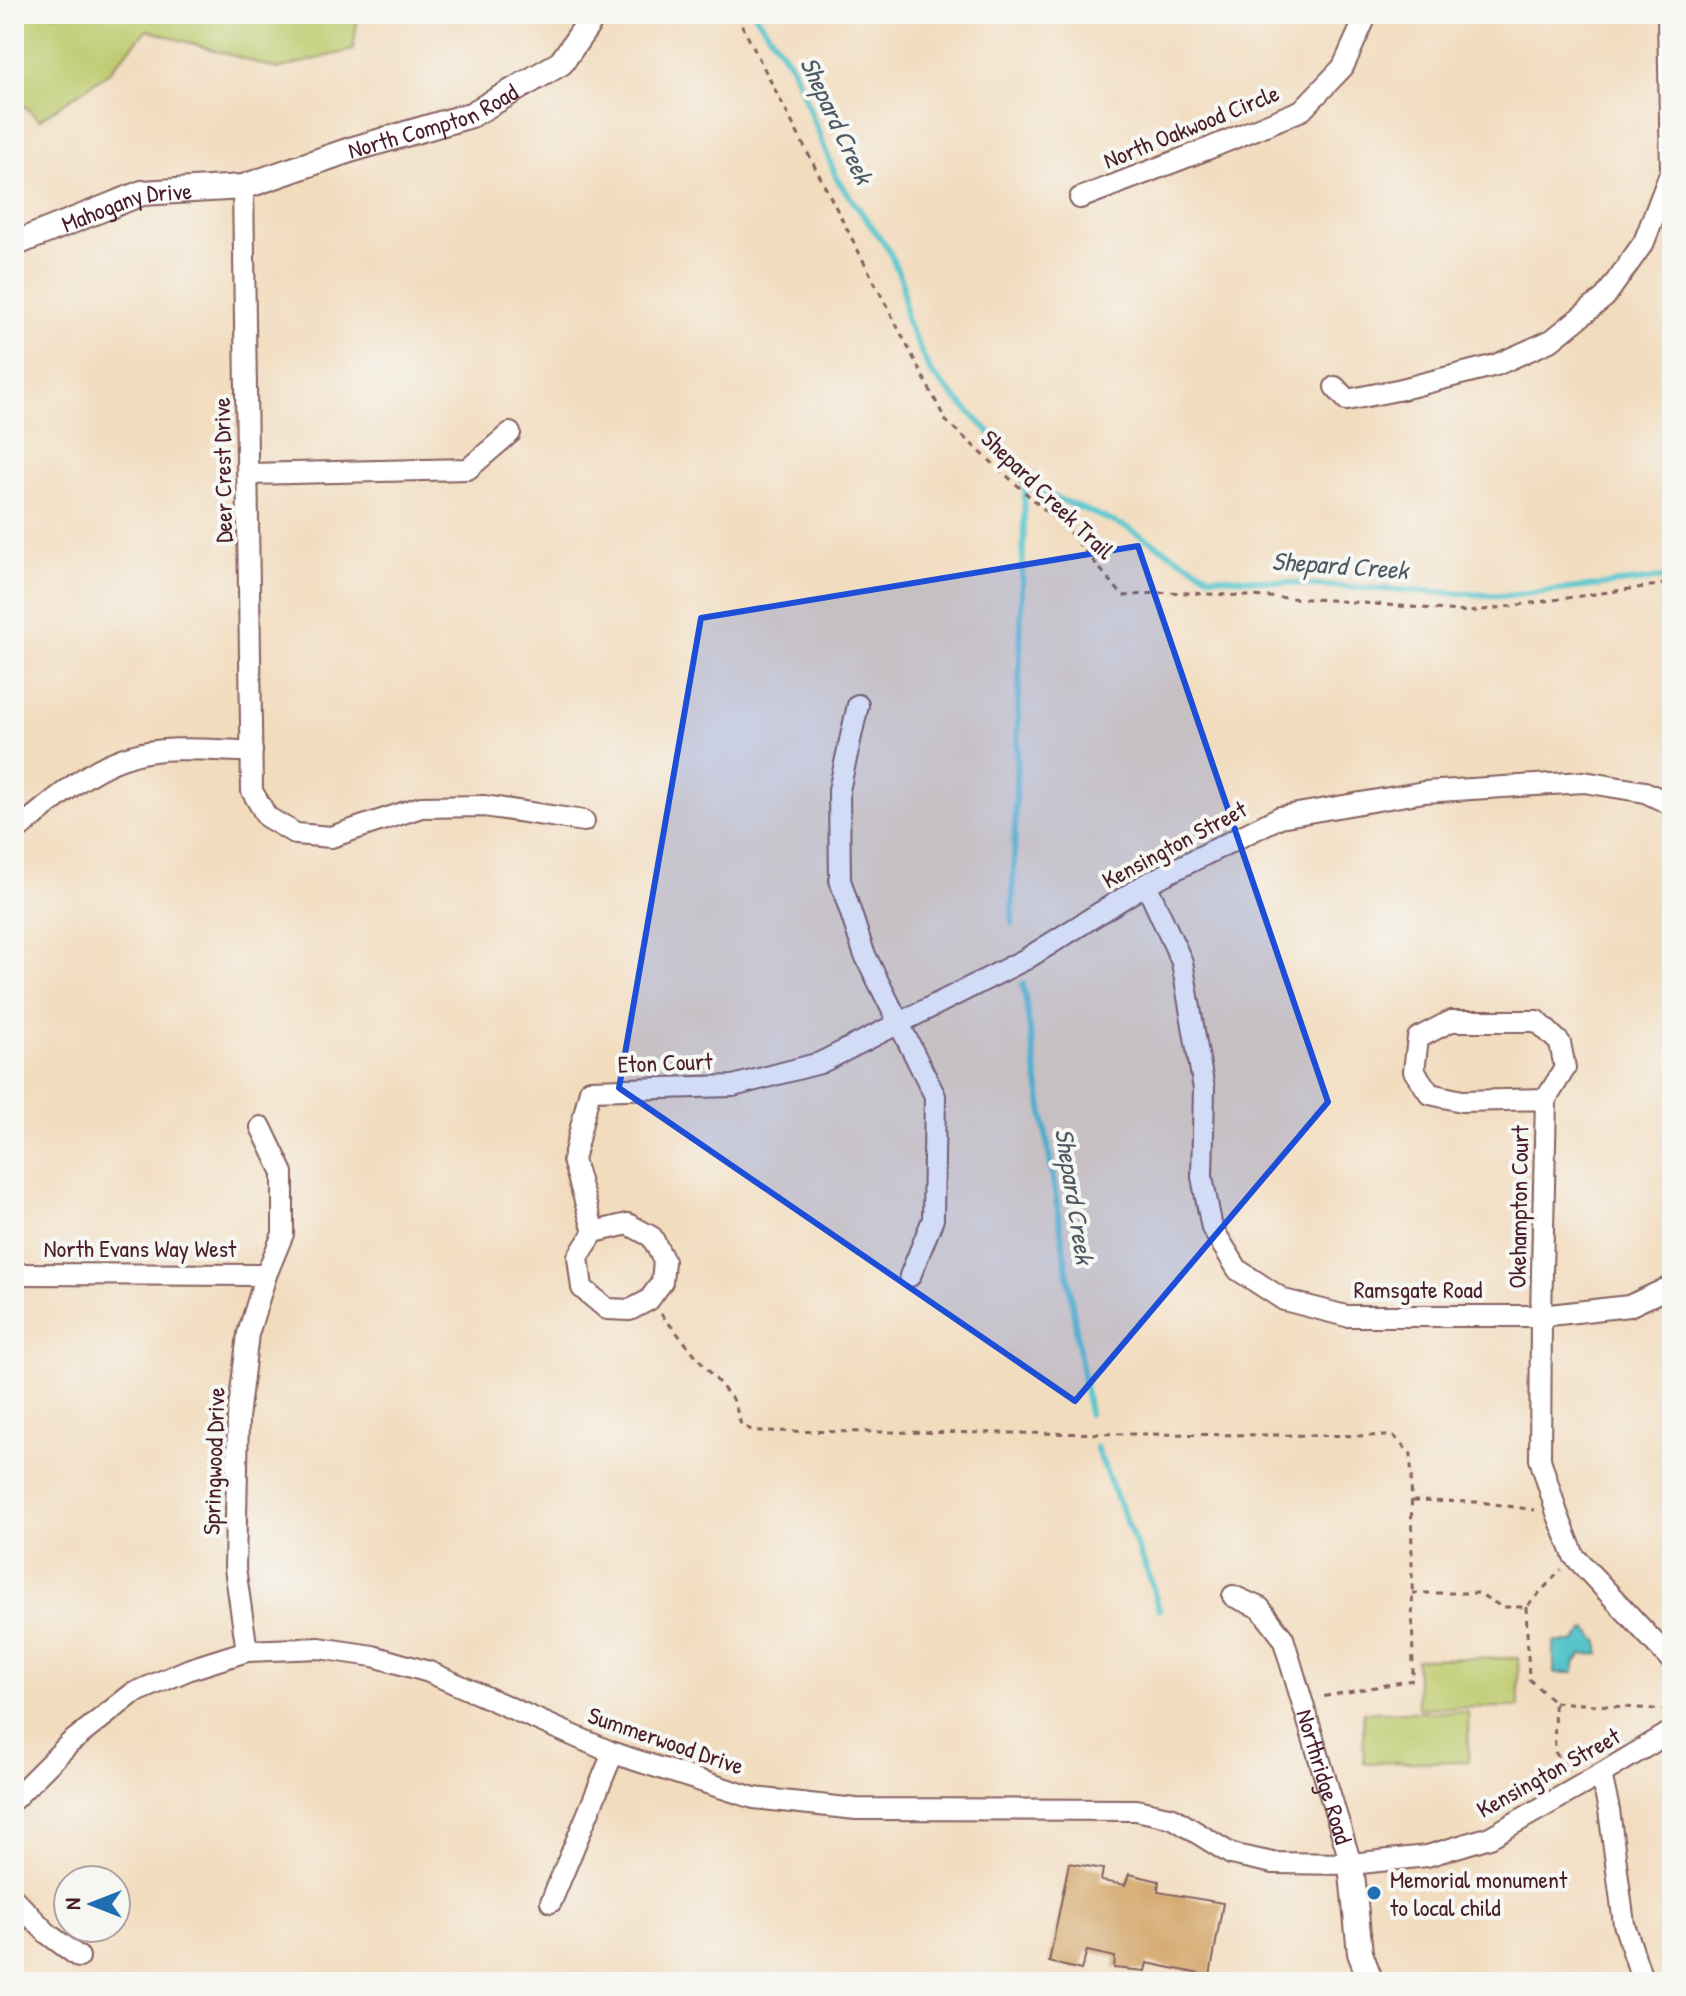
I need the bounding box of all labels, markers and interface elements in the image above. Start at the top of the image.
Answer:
water label: Shepard Creek [791,51,883,192]
street label: North Compton Road [344,76,523,166]
street label: North Oakwood Circle [1098,76,1284,176]
street label: Mahogany Drive [57,174,193,239]
street label: Deer Crest Drive [205,397,239,543]
street label: Shepard Creek Trail [975,422,1122,566]
water label: Shepard Creek [1271,543,1411,588]
street label: Kensington Street [1096,792,1252,896]
street label: Eton Court [617,1044,714,1080]
street label: Okehampton Court [1501,1124,1535,1289]
water label: Shepard Creek [1046,1126,1103,1268]
street label: North Evans Way West [44,1232,237,1264]
street label: Ramsgate Road [1354,1273,1482,1305]
street label: Springwood Drive [194,1386,232,1535]
street label: Summerwood Drive [584,1698,748,1782]
street label: Northridge Road [1289,1705,1360,1848]
street label: Kensington Street [1471,1719,1626,1825]
place label: Memorial monument to local child [1390,1863,1568,1923]
north arrow [52,1864,132,1944]
marker: Memorial monument to local child [1365,1884,1383,1902]
text: N [57,1898,87,1910]

